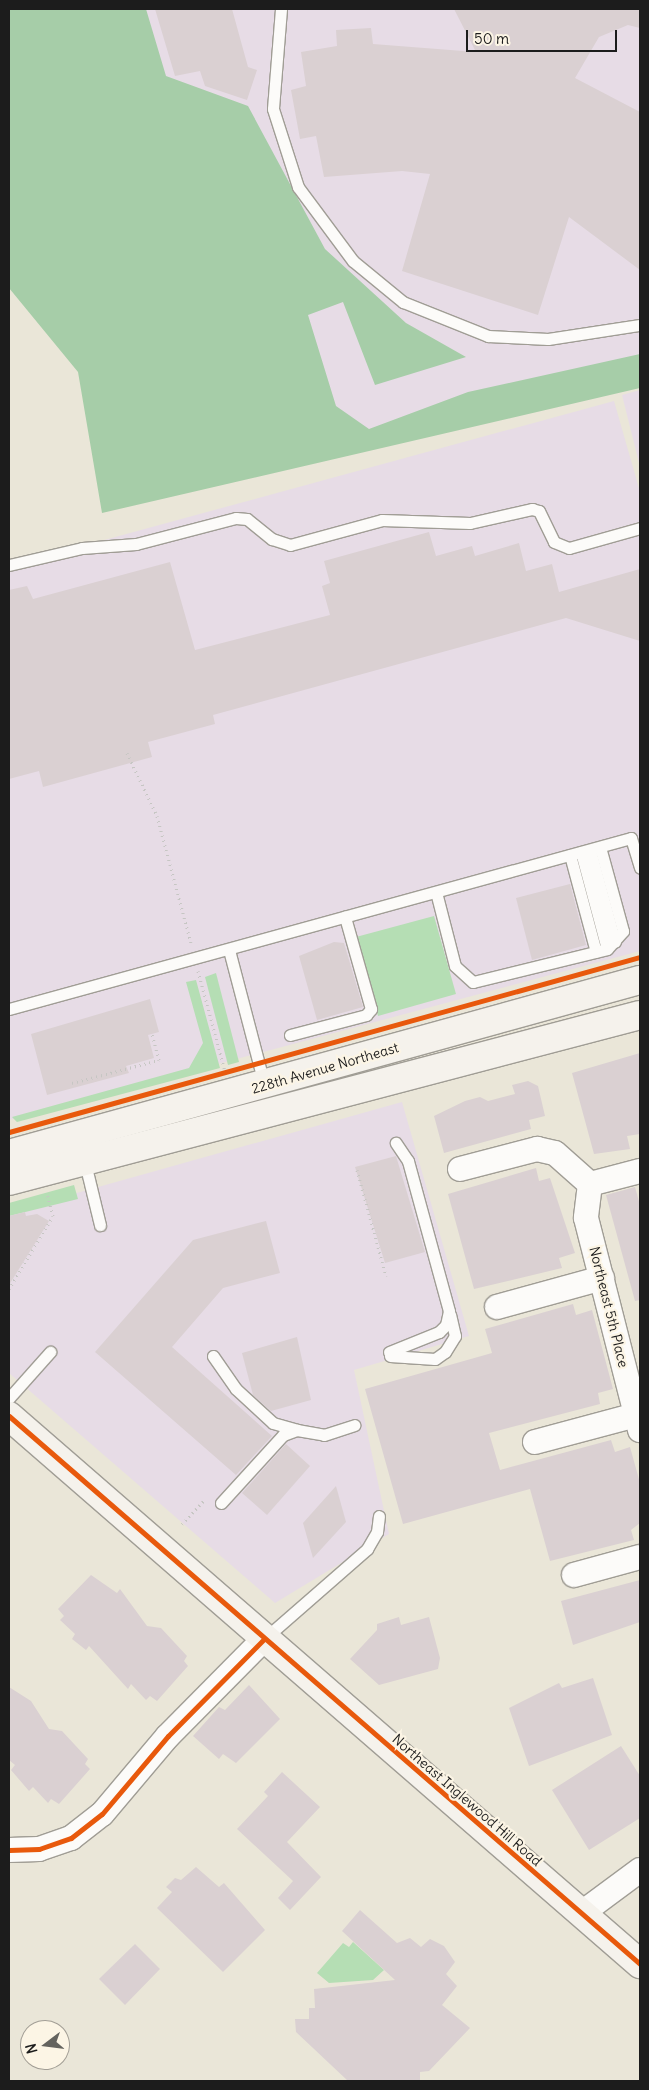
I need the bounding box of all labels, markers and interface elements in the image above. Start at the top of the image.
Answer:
scale bar [469,20,620,52]
text: 50 m [474,29,509,48]
street label: 228th Avenue Northeast [249,1039,401,1097]
street label: Northeast 5th Place [586,1245,632,1369]
street label: Northeast Inglewood Hill Road [389,1731,545,1869]
north arrow [20,2020,70,2070]
text: N [22,2042,41,2056]

